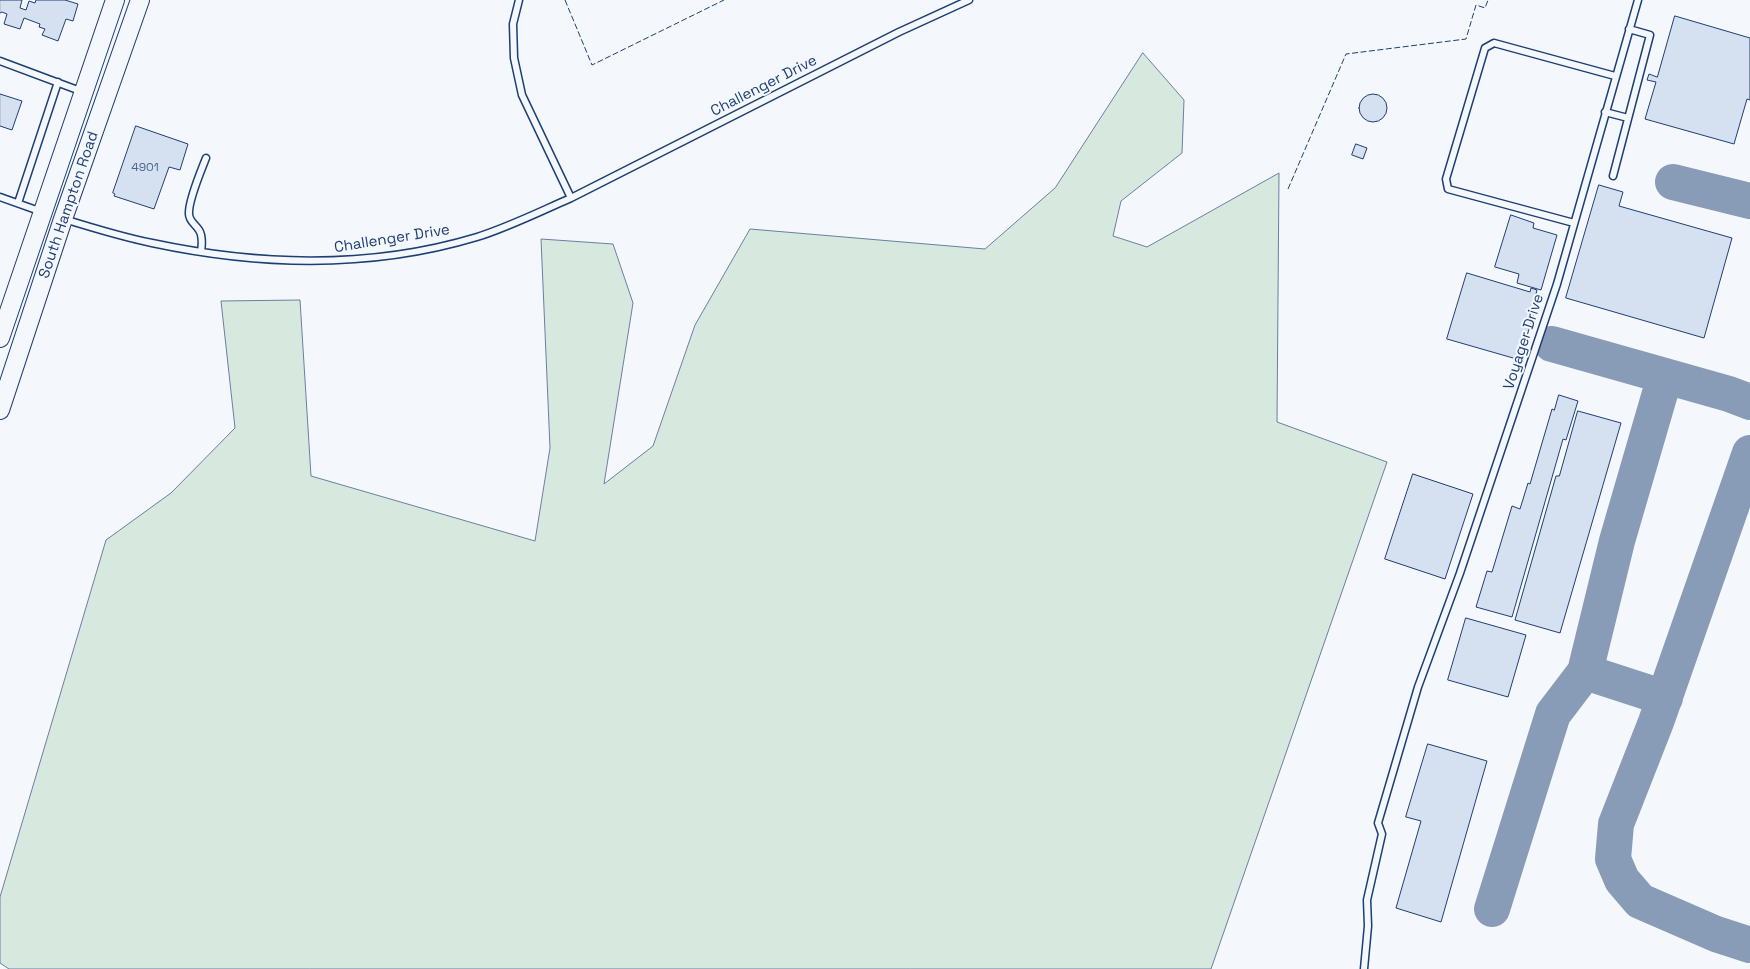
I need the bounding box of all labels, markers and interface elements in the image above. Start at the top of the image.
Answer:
street label: Challenger Drive [708,51,820,121]
street label: South Hampton Road [35,129,103,281]
house number: 4901 [131,161,159,175]
street label: Challenger Drive [333,221,451,257]
street label: Voyager Drive [1500,292,1548,392]

